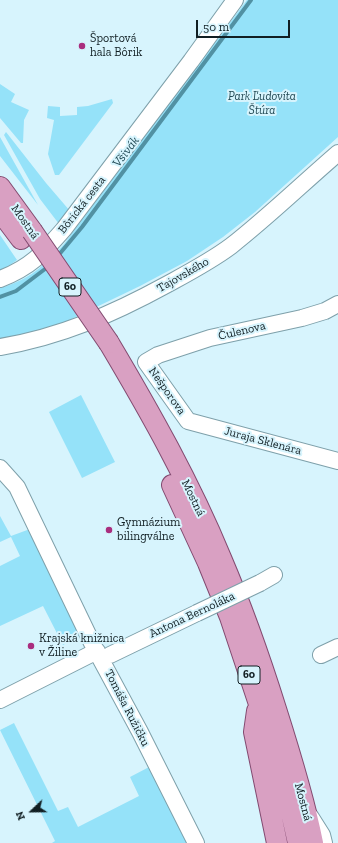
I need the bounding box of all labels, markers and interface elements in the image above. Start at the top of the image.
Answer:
scale bar [198,12,292,38]
text: 50 m [203,20,229,34]
place label: Športová hala Bôrik [90,32,142,60]
marker: Športová hala Bôrik [77,41,87,51]
park label: Park Ľudovíta Štúra [228,90,296,118]
water label: Všivák [109,133,143,171]
street label: Bôrická cesta [55,173,109,237]
street label: Mostná [8,202,42,242]
street label: Tajovského [154,254,212,296]
road number: 60 [59,278,81,296]
street label: Čulenova [217,319,267,343]
street label: Nešporova [145,364,189,418]
street label: Juraja Sklenára [223,424,303,458]
street label: Mostná [178,477,208,519]
place label: Gymnázium bilingválne [117,516,180,544]
marker: Gymnázium bilingválne [104,525,114,535]
street label: Antona Bernoláka [147,589,237,641]
place label: Krajská knižnica v Žiline [39,632,124,660]
marker: Krajská knižnica v Žiline [26,641,36,651]
road number: 60 [238,666,260,684]
street label: Tomáša Ružičku [101,667,153,749]
street label: Mostná [291,781,315,823]
north arrow [12,791,52,831]
text: N [13,809,28,822]

